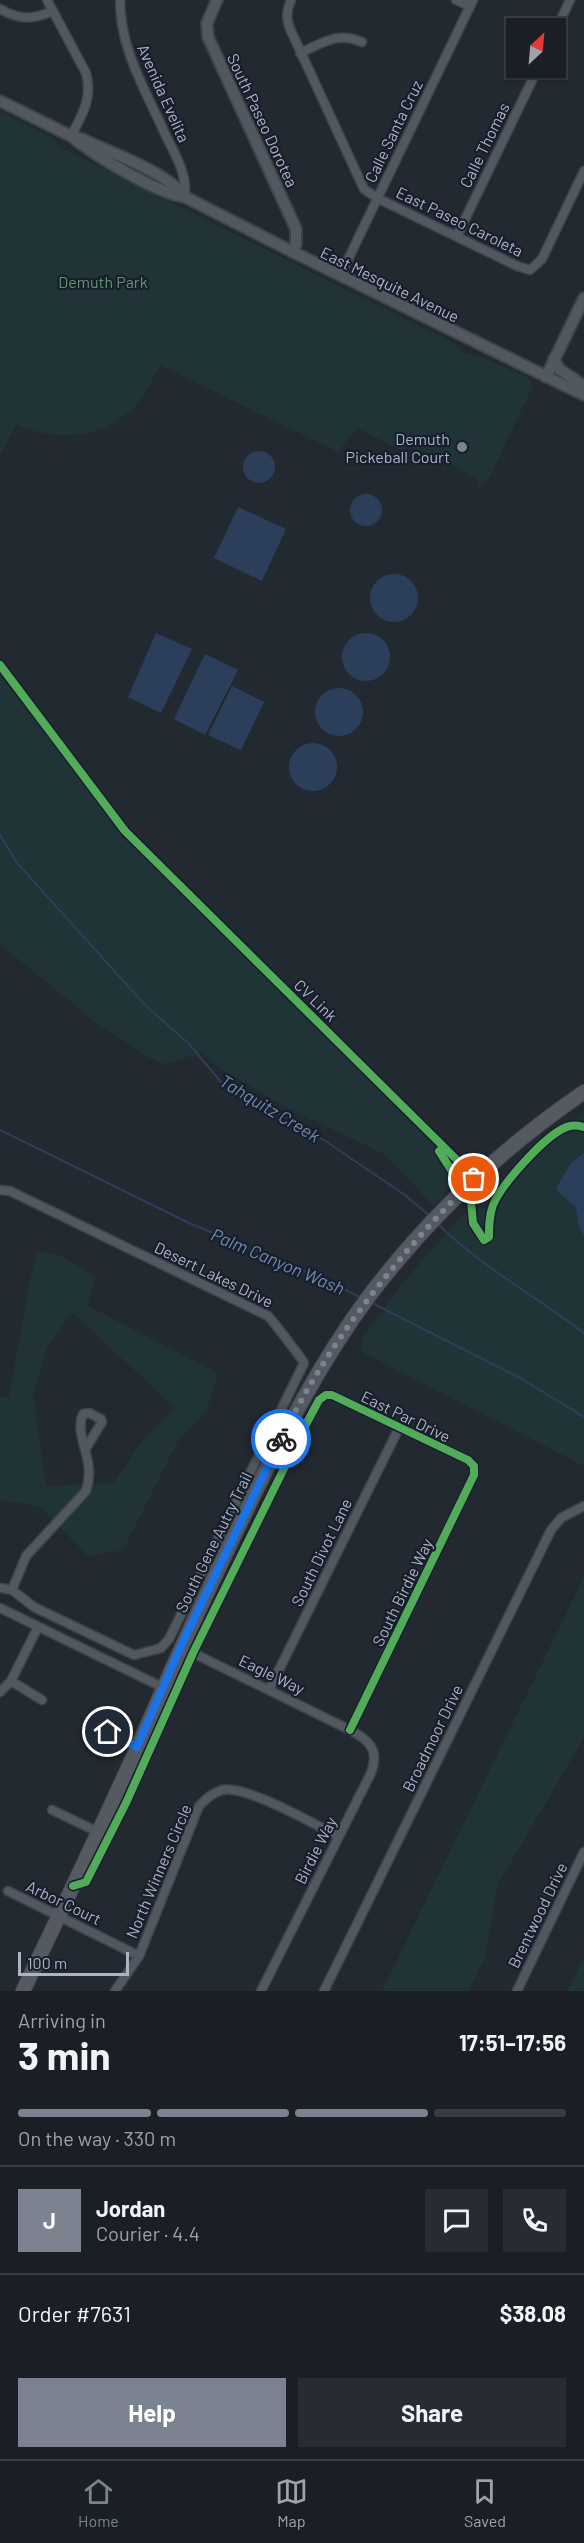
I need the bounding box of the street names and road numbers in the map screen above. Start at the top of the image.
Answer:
street label: Avenida Evelita [134,41,194,145]
street label: South Paseo Dorotea [224,50,302,190]
street label: Calle Santa Cruz [360,77,426,185]
street label: Calle Thomas [455,99,513,191]
street label: East Paseo Caroleta [394,182,526,260]
street label: East Mesquite Avenue [318,242,462,326]
street label: CV Link [291,975,341,1025]
street label: Desert Lakes Drive [152,1237,276,1311]
street label: East Par Drive [358,1386,454,1446]
street label: South Gene Autry Trail [171,1469,255,1615]
street label: South Divot Lane [287,1495,355,1609]
street label: South Birdie Way [368,1535,437,1649]
street label: Eagle Way [236,1650,308,1698]
street label: Broadmoor Drive [398,1681,466,1795]
street label: North Winners Circle [121,1801,195,1941]
street label: Birdie Way [290,1813,340,1887]
street label: Brentwood Drive [503,1859,571,1971]
street label: Arbor Court [24,1876,104,1928]

